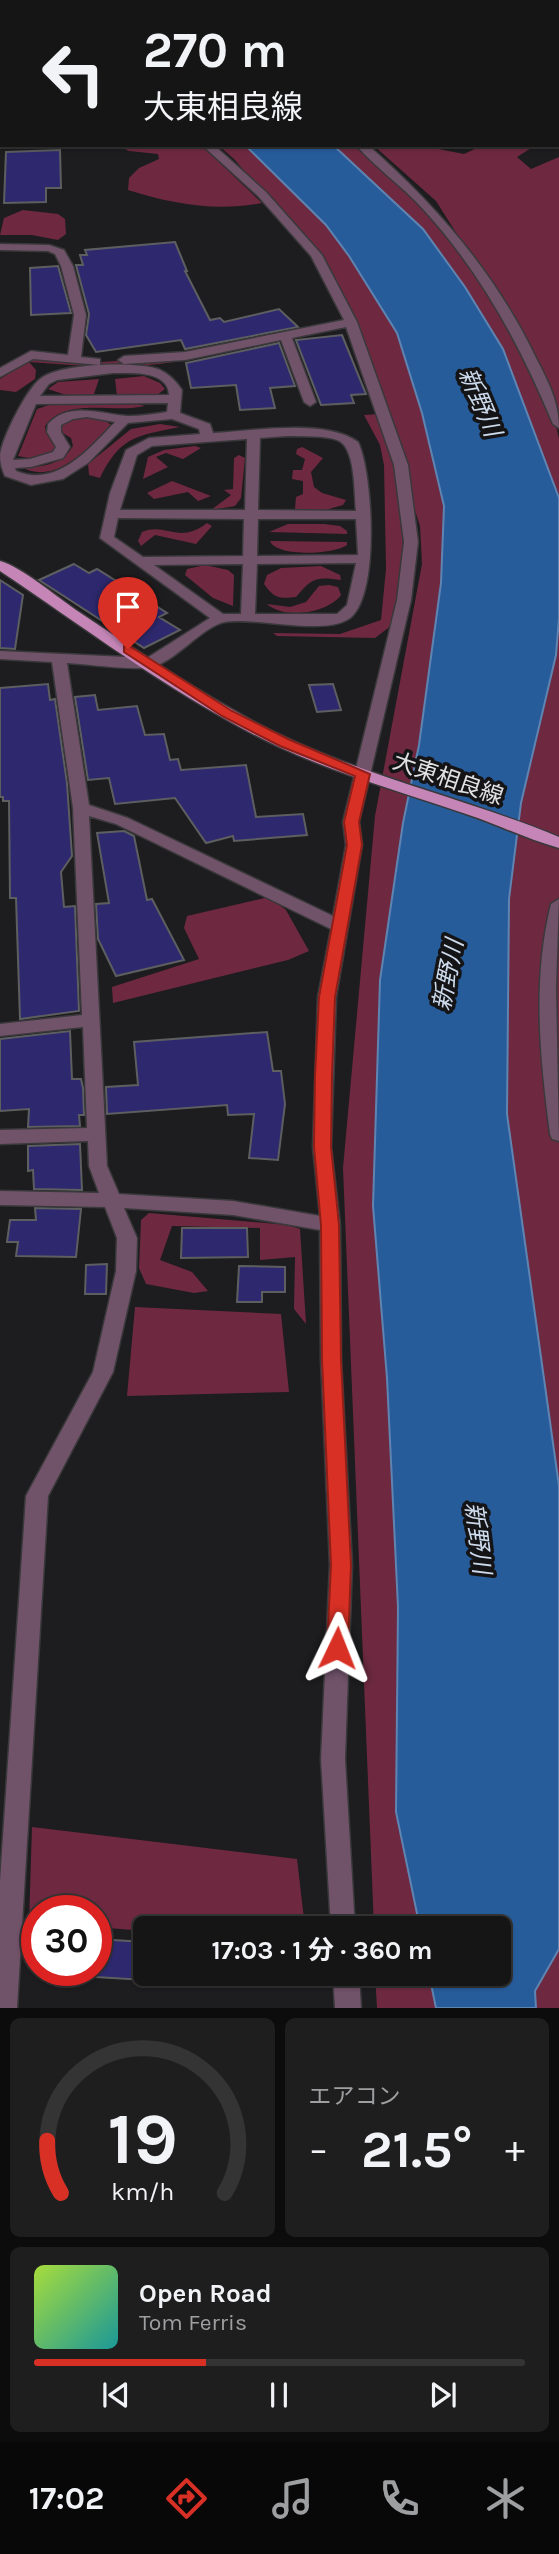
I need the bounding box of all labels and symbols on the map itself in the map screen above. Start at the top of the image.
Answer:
water label: 新野川 [453,363,508,443]
pin [98,577,158,649]
street label: 大東相良線 [389,748,507,810]
water label: 新野川 [427,934,469,1013]
water label: 新野川 [460,1501,497,1578]
position arrow [300,1611,374,1685]
speed limit sign: 30 [21,1895,112,1986]

